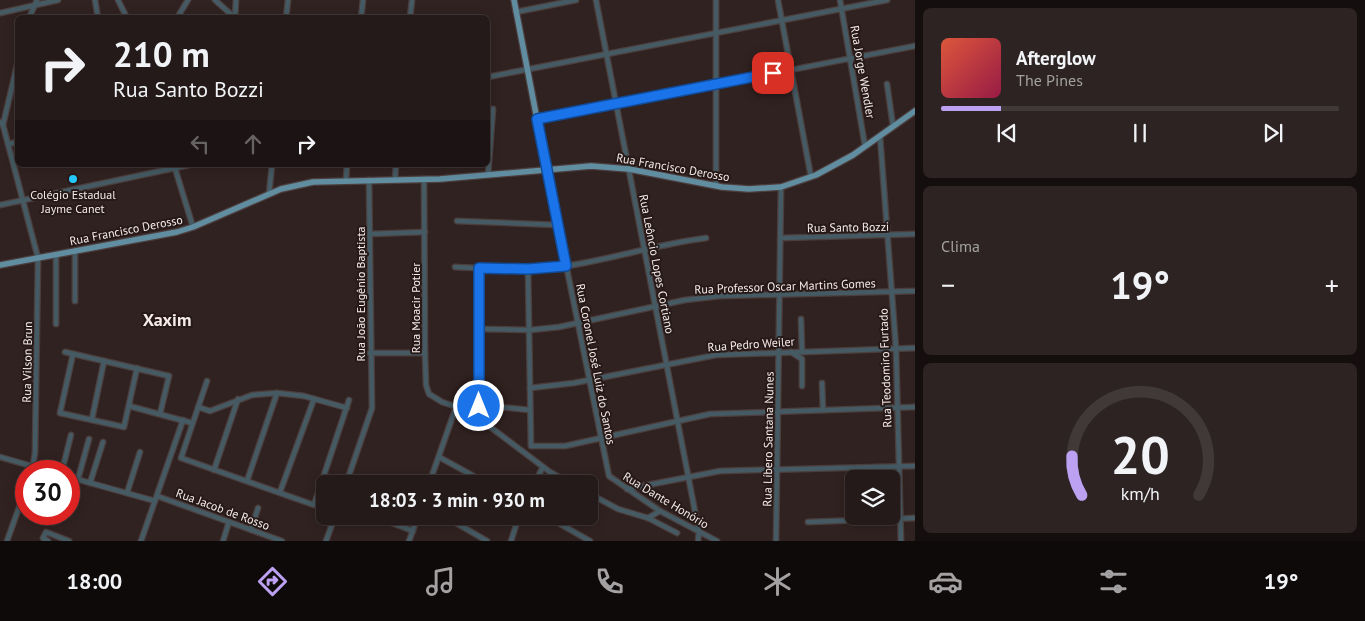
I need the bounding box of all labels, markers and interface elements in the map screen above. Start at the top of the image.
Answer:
street label: Rua Jorge Wendler [847,24,879,120]
text: 210 m [113,31,210,77]
icon: right [30,35,95,100]
text: Afterglow [1016,46,1096,70]
pin [752,52,794,94]
icon: arrive [759,59,787,87]
text: The Pines [1016,70,1083,90]
text: Rua Santo Bozzi [113,75,264,103]
icon: previous [993,119,1021,147]
icon: pause [1126,119,1154,147]
icon: next [1259,119,1287,147]
icon: left [186,130,214,158]
icon: ahead [239,130,267,158]
icon: right [292,130,320,158]
street label: Rua Francisco Derosso [615,150,731,184]
marker: Colégio Estadual Jayme Canet [67,173,79,185]
place label: Colégio Estadual Jayme Canet [30,187,116,216]
street label: Rua Leôncio Lopes Cortiano [636,193,678,335]
street label: Rua Francisco Derosso [68,212,184,248]
street label: Rua Santo Bozzi [807,219,889,235]
street label: Rua João Eugênio Baptista [353,227,368,361]
text: Clima [941,236,980,256]
text: 19° [1110,260,1170,309]
street label: Rua Moacir Potier [408,263,423,353]
text: − [941,266,955,303]
text: + [1325,266,1339,303]
street label: Rua Professor Oscar Martins Gomes [694,275,876,297]
street label: Rua Coronel José Luiz do Santos [573,282,619,446]
district label: Xaxim [143,308,191,331]
street label: Rua Teodomiro Furtado [875,308,895,428]
street label: Rua Vilson Brun [19,321,35,403]
street label: Rua Pedro Weiler [707,333,795,355]
street label: Rua Líbero Santana Nunes [759,371,777,507]
position arrow [452,379,504,431]
text: 20 [1111,421,1169,488]
speed limit sign: 30 [15,460,80,525]
street label: Rua Dante Honório [620,468,712,532]
map controls [845,470,900,525]
button: layers [845,470,900,525]
text: km/h [1120,482,1160,505]
street label: Rua Jacob de Rosso [174,485,272,533]
text: 18:03 · 3 min · 930 m [369,488,545,512]
icon: directions [255,564,290,599]
icon: music [423,564,458,599]
icon: phone [592,564,627,599]
icon: climate [760,564,795,599]
icon: car [928,564,963,599]
icon: filters [1096,564,1131,599]
text: 18:00 [67,567,122,595]
text: 19° [1264,567,1298,595]

